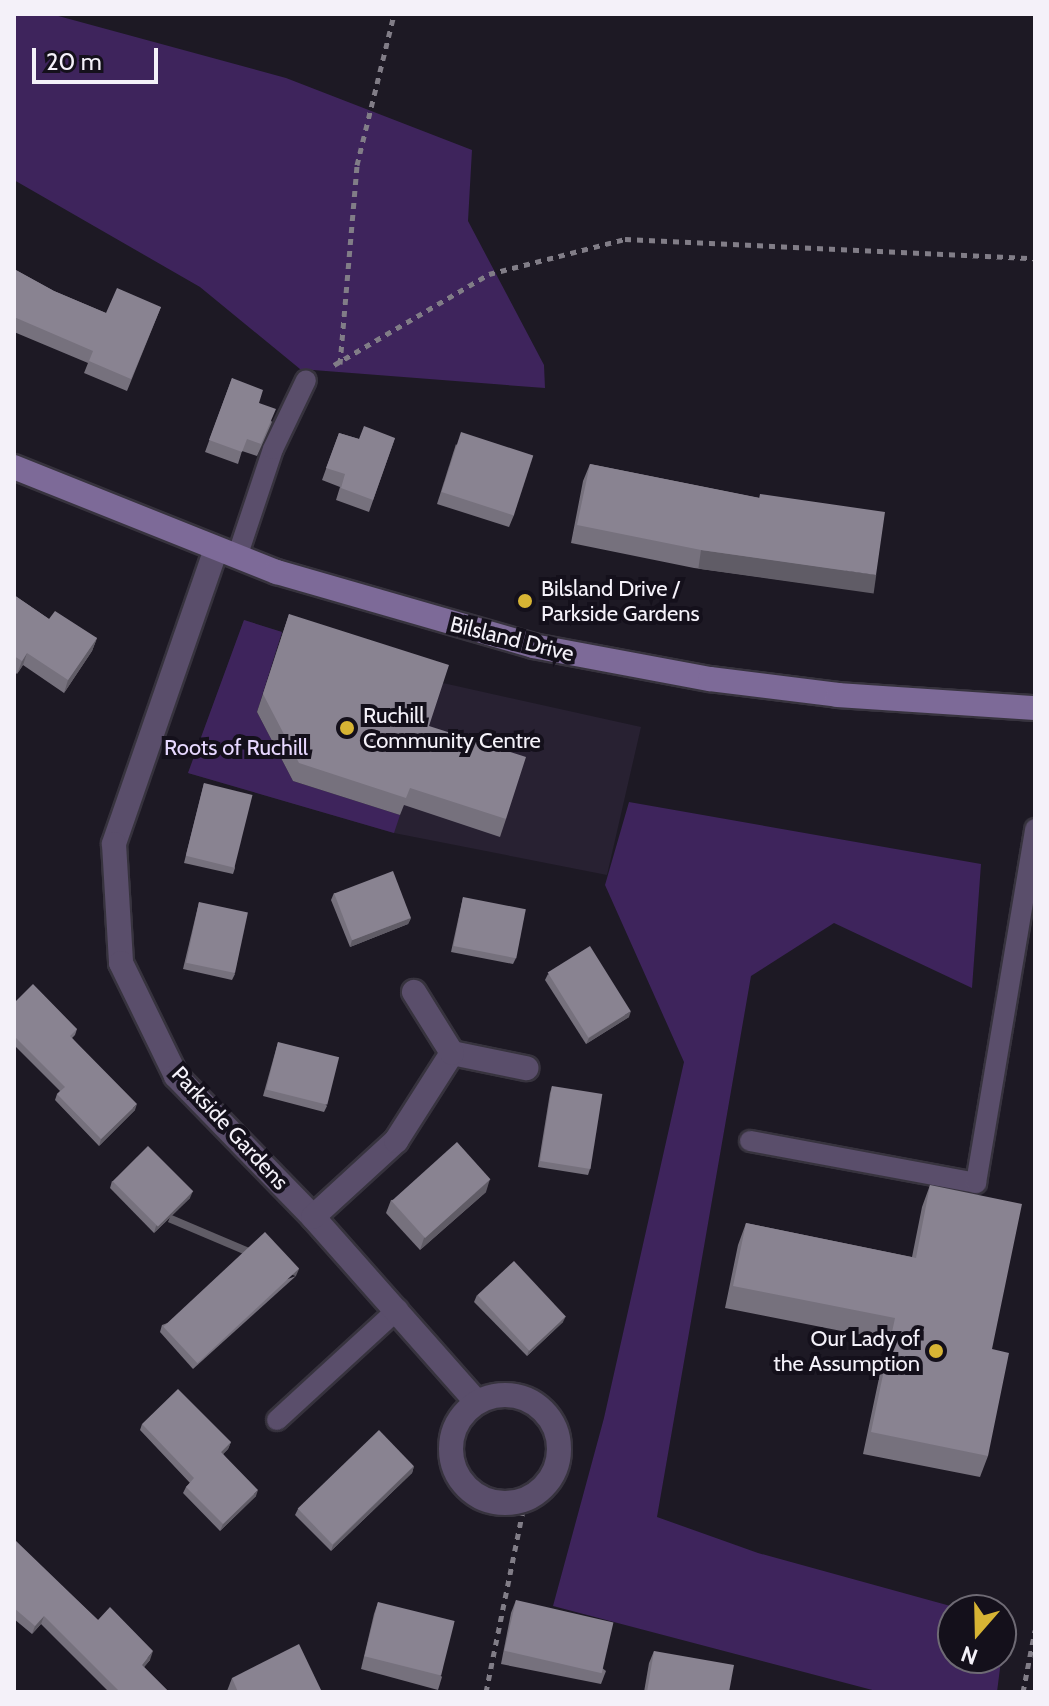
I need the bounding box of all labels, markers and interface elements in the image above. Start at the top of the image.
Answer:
scale bar [36,32,162,82]
text: 20 m [46,47,102,76]
place label: Bilsland Drive / Parkside Gardens [541,575,700,626]
marker: Bilsland Drive / Parkside Gardens [516,592,534,610]
street label: Bilsland Drive [447,611,577,667]
place label: Ruchill Community Centre [363,702,541,754]
marker: Ruchill Community Centre [338,719,356,737]
park label: Roots of Ruchill [164,735,308,761]
street label: Parkside Gardens [166,1061,294,1195]
place label: Our Lady of the Assumption [773,1325,920,1376]
marker: Our Lady of the Assumption [927,1342,945,1360]
north arrow [937,1594,1017,1674]
text: N [957,1640,981,1670]

